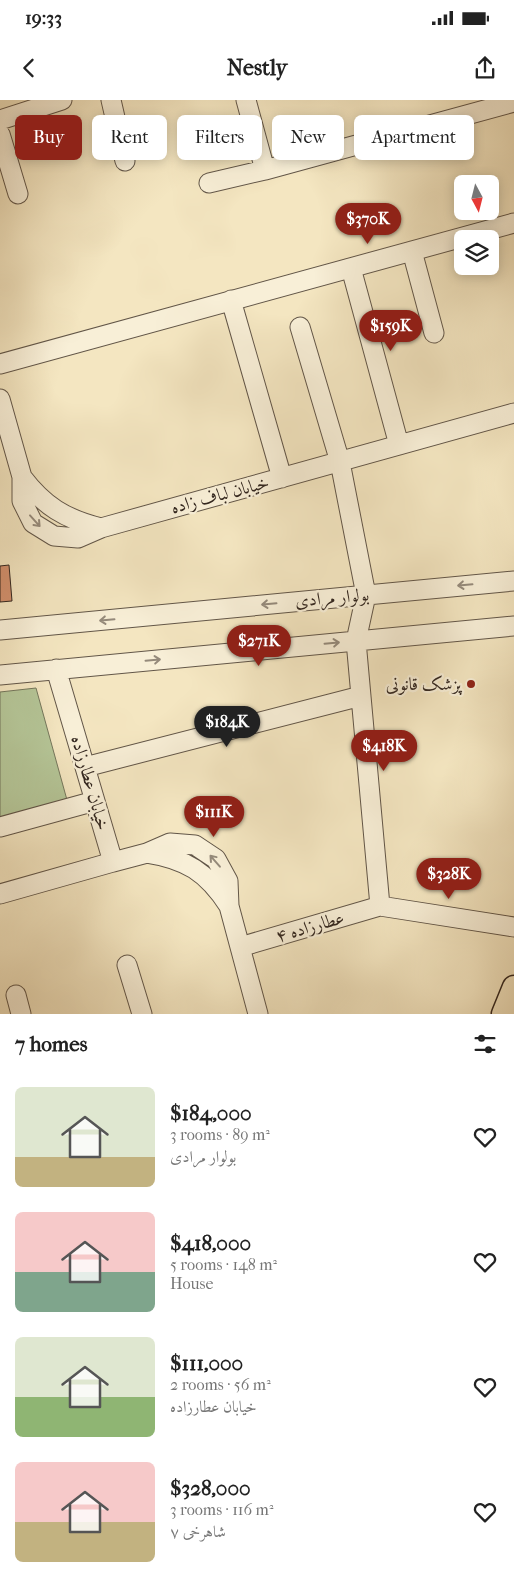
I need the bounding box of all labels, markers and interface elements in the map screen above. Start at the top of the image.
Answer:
text: 19:33 [25,7,62,29]
icon: back [15,54,43,82]
icon: share [471,54,499,82]
text: Nestly [227,55,287,81]
chip: Buy [15,115,82,160]
chip: Rent [92,115,167,160]
chip: Filters [177,115,262,160]
chip: New [272,115,344,160]
chip: Apartment [354,115,474,160]
north arrow [454,175,499,220]
map controls [454,175,499,275]
pin: $370K [333,202,403,245]
text: $370K [346,209,390,228]
button: layers [454,230,499,275]
pin: $159K [356,310,426,352]
text: $159K [370,316,412,335]
street label: خیابان لباف زاده [168,472,272,518]
one-way arrow [29,515,40,528]
one-way arrow [458,581,474,590]
street label: بولوار مرادی [294,584,370,614]
one-way arrow [261,599,277,609]
one-way arrow [99,615,115,624]
pin: $271K [224,624,294,667]
text: $271K [238,631,280,650]
one-way arrow [324,638,340,648]
one-way arrow [145,655,161,665]
place label: پزشک قانونی [386,674,463,695]
marker: پزشک قانونی [465,678,477,690]
pin: $184K [192,706,262,748]
text: $184K [205,712,249,731]
pin: $418K [349,730,419,772]
street label: خیابان عطارزاده [66,733,114,833]
text: $418K [362,736,406,755]
pin: $111K [179,796,249,838]
text: $111K [195,802,233,821]
one-way arrow [209,855,221,868]
pin: $328K [414,858,484,900]
text: $328K [427,864,471,883]
street label: عطارزاده ۴ [273,907,347,947]
icon: filters [471,1030,499,1058]
text: 7 homes [15,1032,87,1056]
text: $184,000 [170,1101,252,1125]
icon: home [55,1107,115,1167]
icon: heart [471,1123,499,1151]
text: 3 rooms · 89 m² [170,1125,270,1144]
text: بولوار مرادی [170,1147,236,1166]
text: $418,000 [170,1231,251,1255]
icon: home [55,1232,115,1292]
icon: heart [471,1248,499,1276]
text: 5 rooms · 148 m² [170,1255,277,1274]
text: House [170,1274,213,1293]
text: $111,000 [170,1351,243,1375]
icon: home [55,1357,115,1417]
icon: heart [471,1373,499,1401]
text: 2 rooms · 56 m² [170,1375,271,1394]
text: خیابان عطارزاده [170,1397,257,1416]
text: $328,000 [170,1476,251,1500]
icon: home [55,1482,115,1542]
icon: heart [471,1498,499,1526]
text: 3 rooms · 116 m² [170,1500,273,1519]
text: شاهرخی ۷ [170,1522,226,1541]

